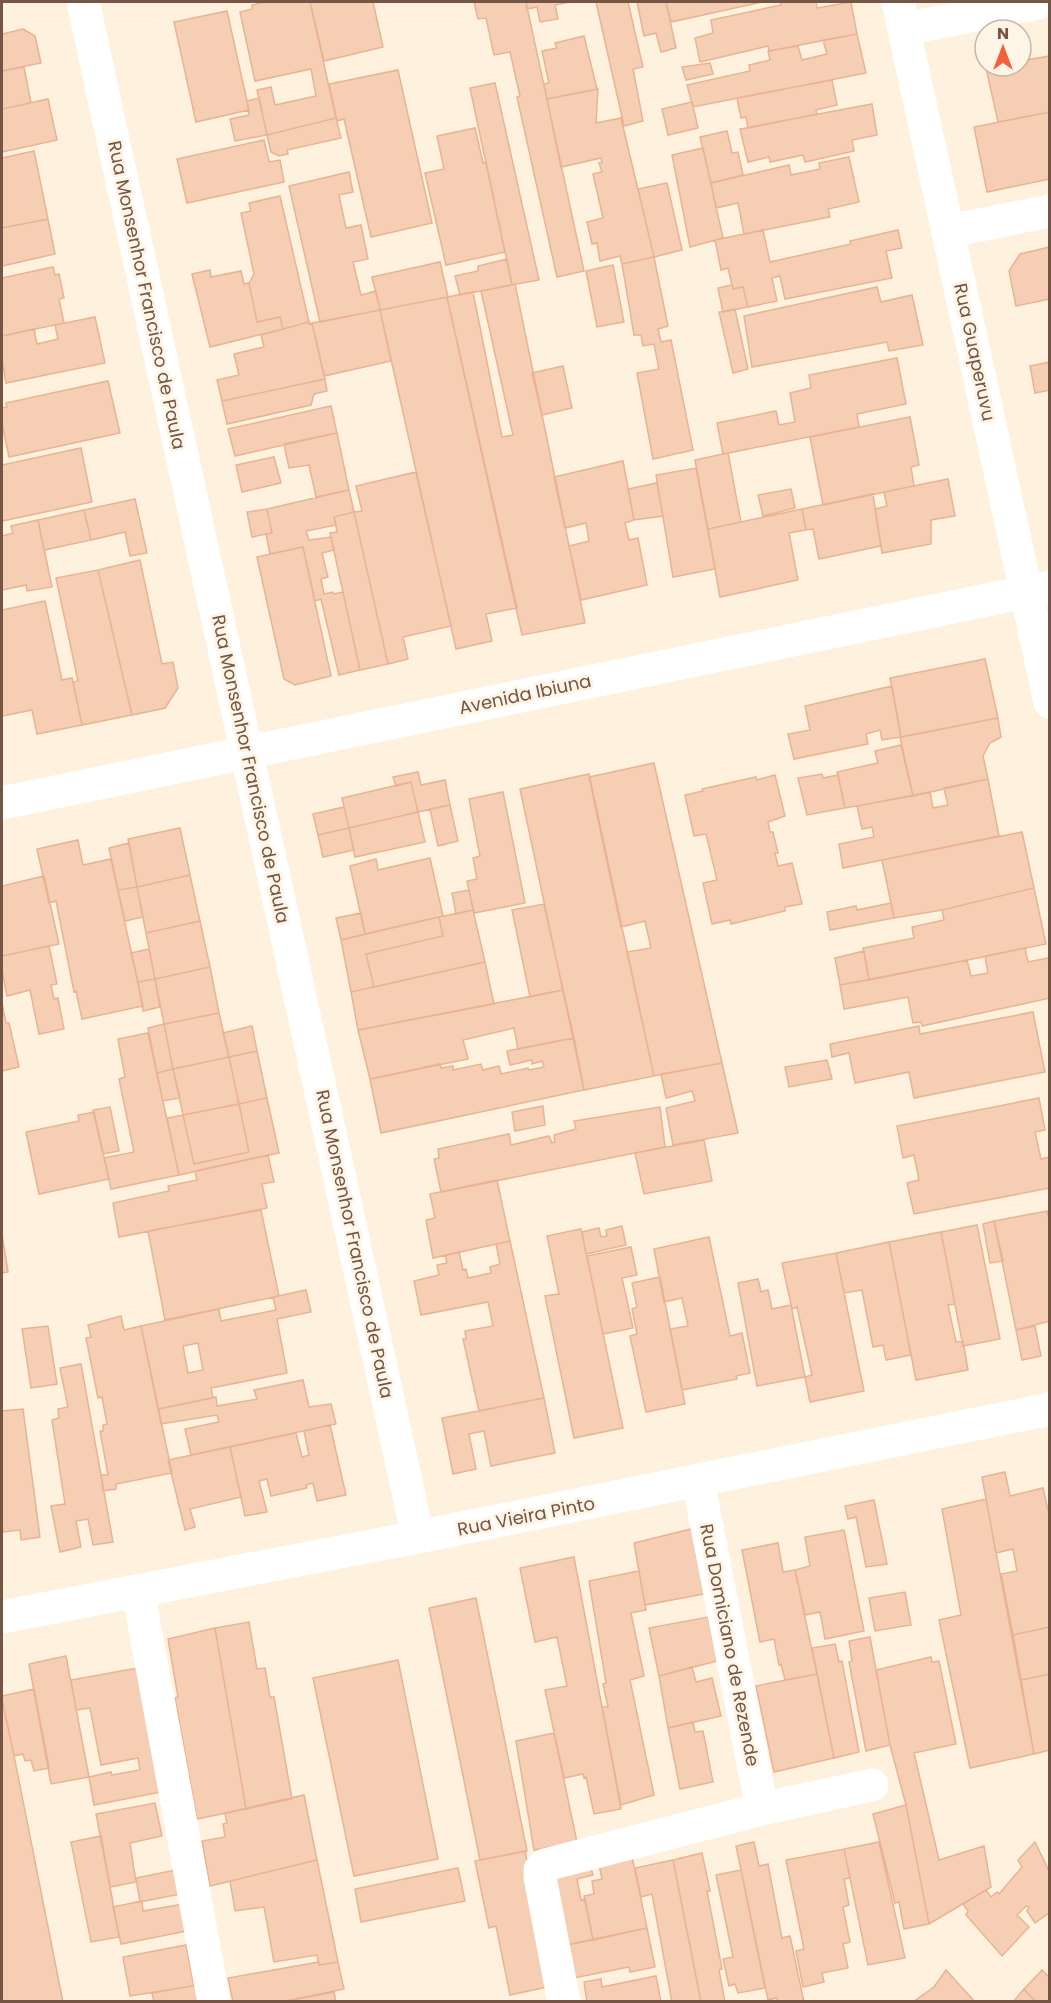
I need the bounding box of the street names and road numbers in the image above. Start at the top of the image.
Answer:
street label: Rua Monsenhor Francisco de Paula [102,138,192,452]
street label: Rua Guaperuvu [948,281,1002,423]
street label: Rua Monsenhor Francisco de Paula [206,612,296,926]
street label: Avenida Ibiuna [457,668,593,720]
street label: Rua Monsenhor Francisco de Paula [310,1087,400,1401]
street label: Rua Vieira Pinto [455,1490,597,1542]
street label: Rua Domiciano de Rezende [694,1522,766,1768]

